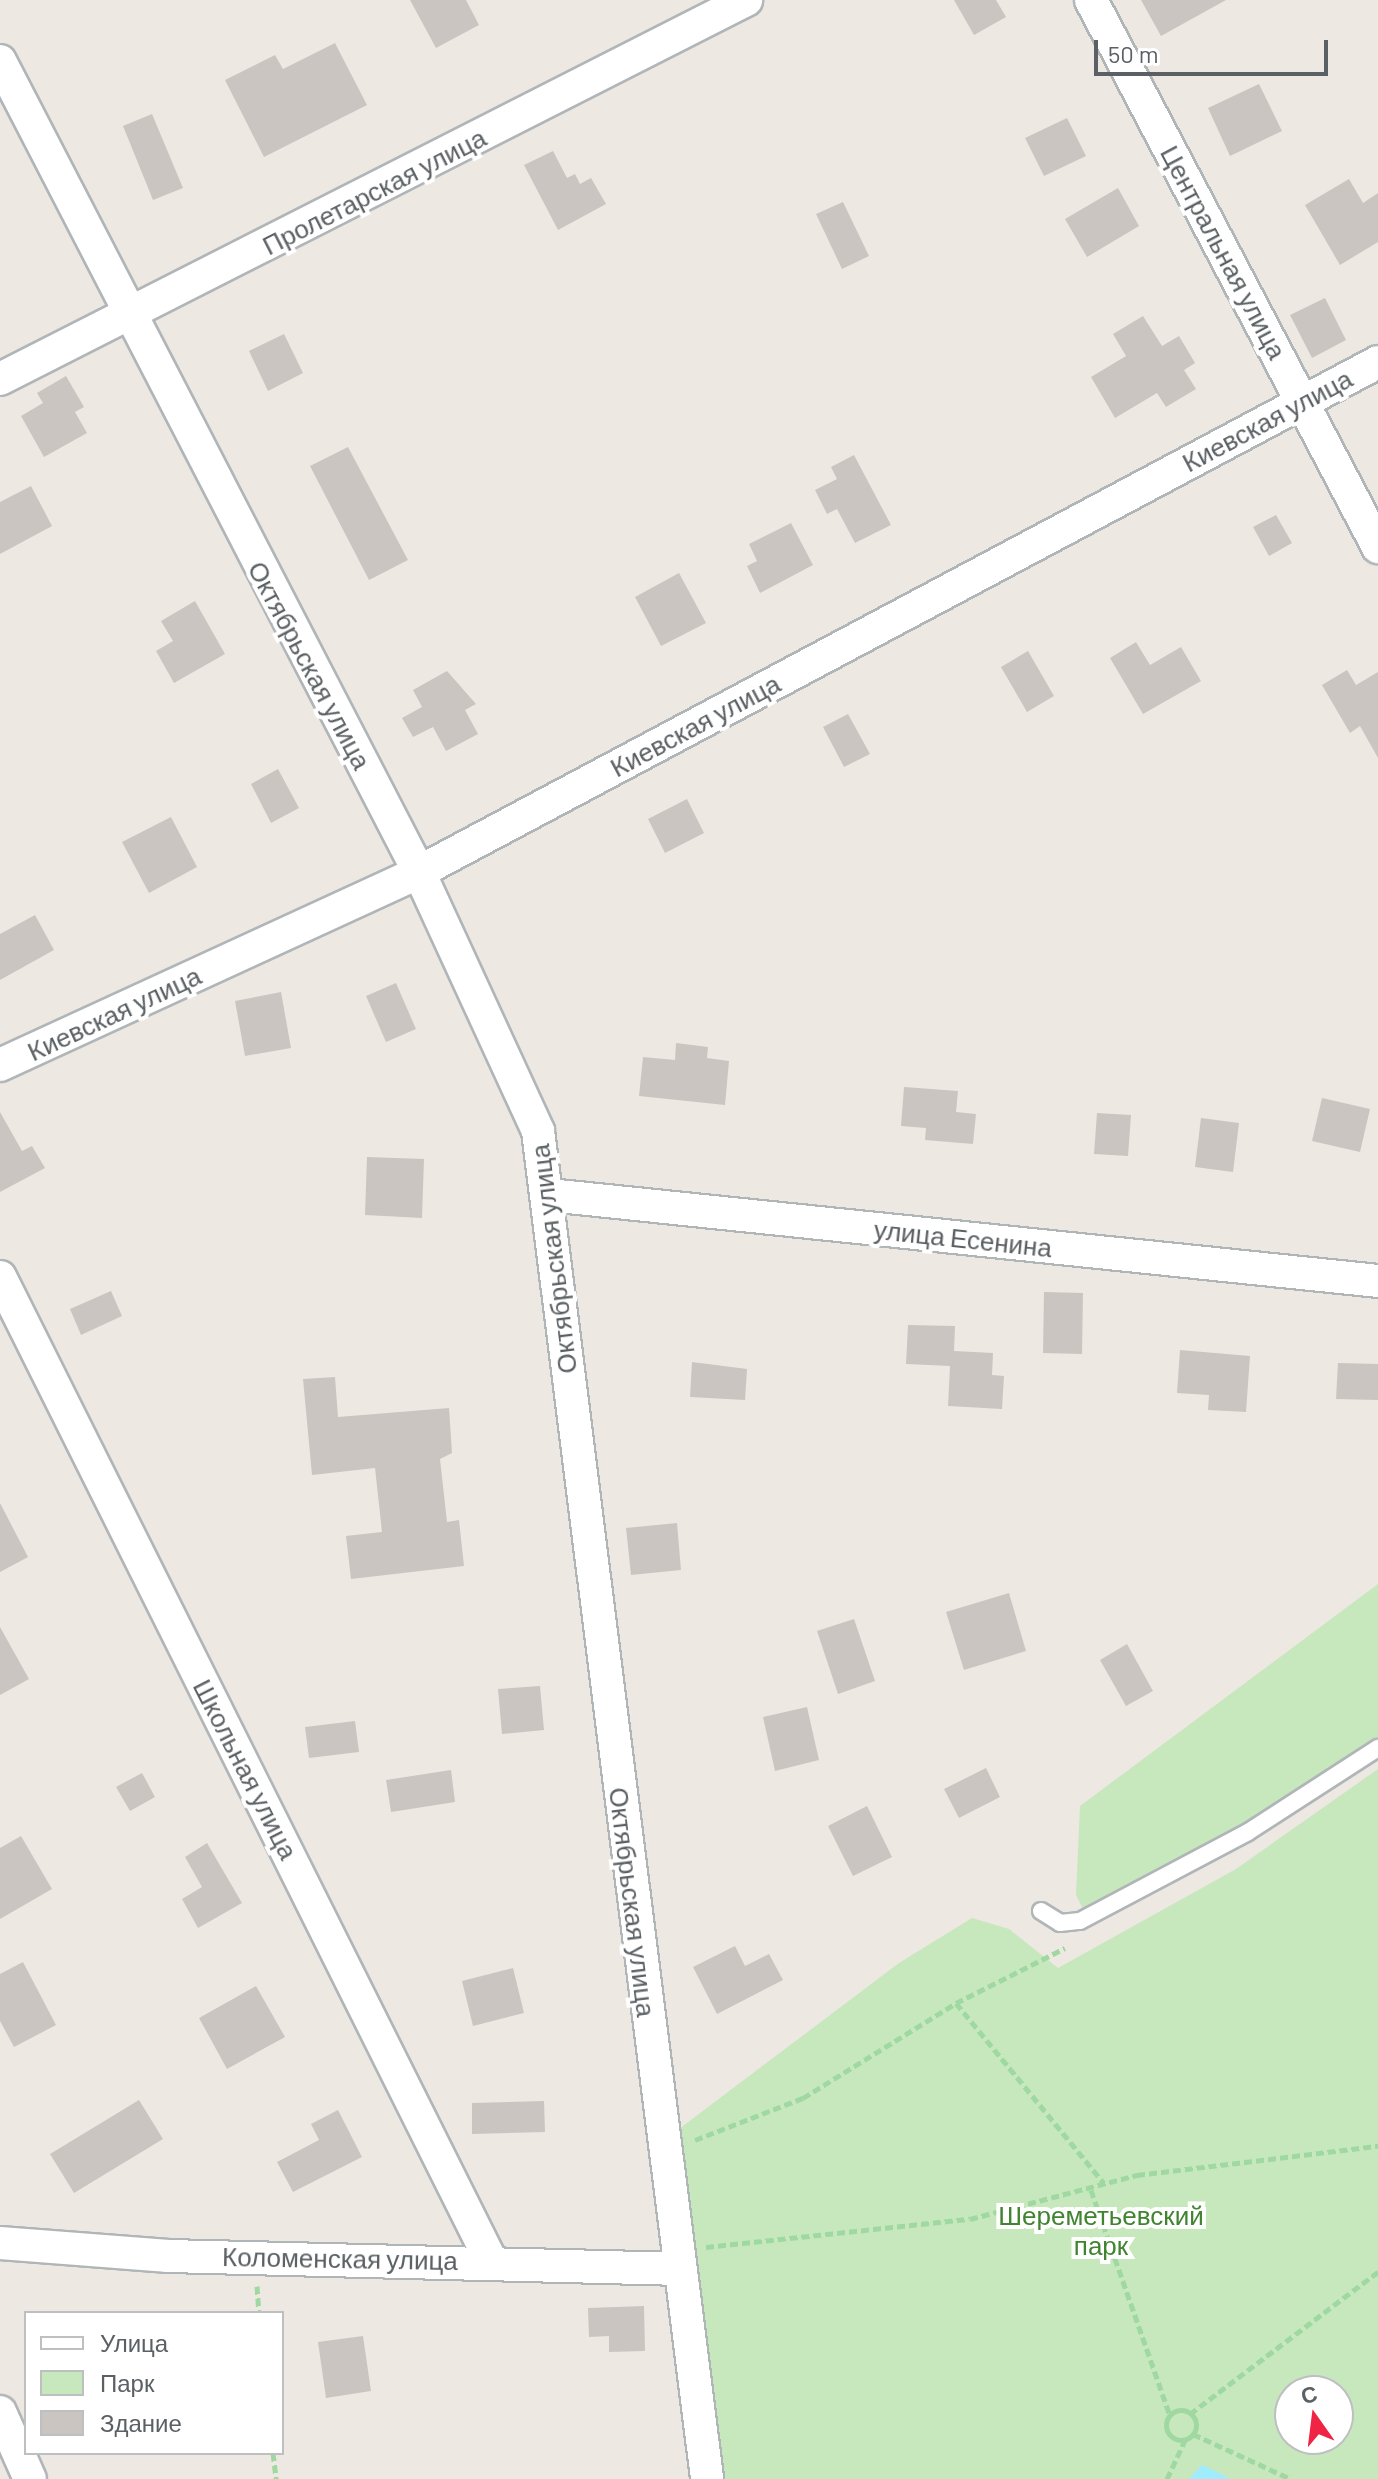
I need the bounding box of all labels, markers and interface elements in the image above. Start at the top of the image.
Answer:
scale bar [1098,24,1332,74]
text: 50 m [1108,39,1159,68]
street label: Пролетарская улица [257,121,491,261]
street label: Центральная улица [1155,140,1293,364]
street label: Киевская улица [1177,362,1357,478]
street label: Октябрьская улица [242,556,378,774]
street label: Киевская улица [605,667,785,783]
street label: Киевская улица [22,959,206,1067]
street label: Октябрьская улица [523,1142,583,1376]
street label: улица Есенина [872,1213,1054,1263]
street label: Школьная улица [187,1674,305,1864]
street label: Октябрьская улица [603,1785,663,2019]
park label: Шереметьевский парк [998,2199,1204,2260]
street label: Коломенская улица [222,2240,458,2276]
legend [24,2311,284,2455]
text: Улица [100,2328,168,2357]
text: Парк [100,2368,154,2397]
north arrow [1274,2375,1354,2455]
text: С [1298,2379,1320,2408]
text: Здание [100,2408,182,2437]

